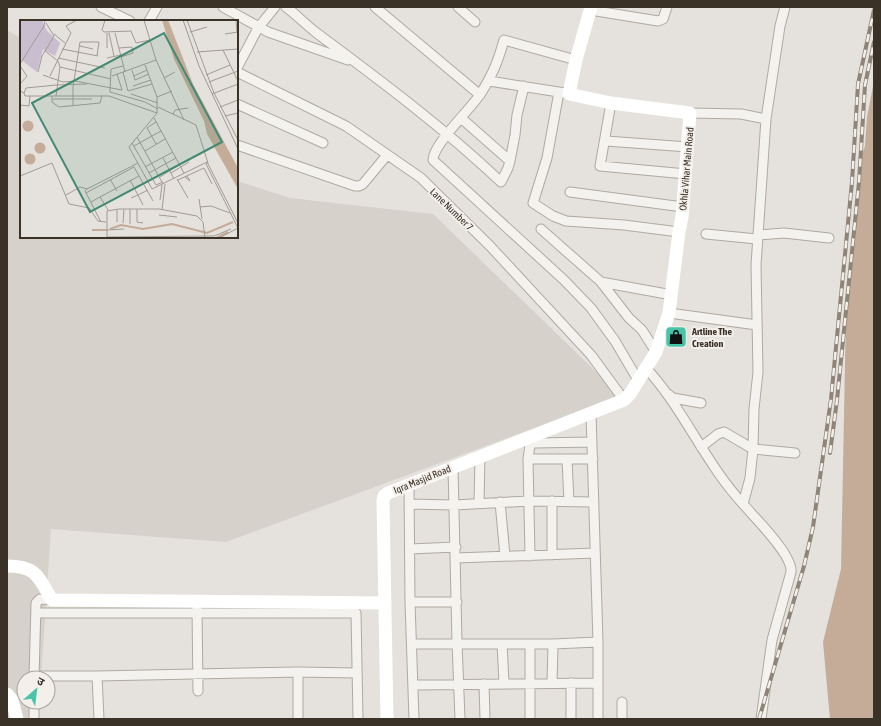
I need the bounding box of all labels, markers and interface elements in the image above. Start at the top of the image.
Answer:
inset map [20,20,238,238]
street label: Okhla Vihar Main Road [677,127,696,211]
street label: Lane Number 7 [428,186,476,233]
shop icon: Artline The Creation [663,324,689,350]
place label: Artline The Creation [691,326,732,349]
street label: Iqra Masjid Road [392,463,453,496]
north arrow [16,670,56,710]
text: उ [35,674,47,688]

